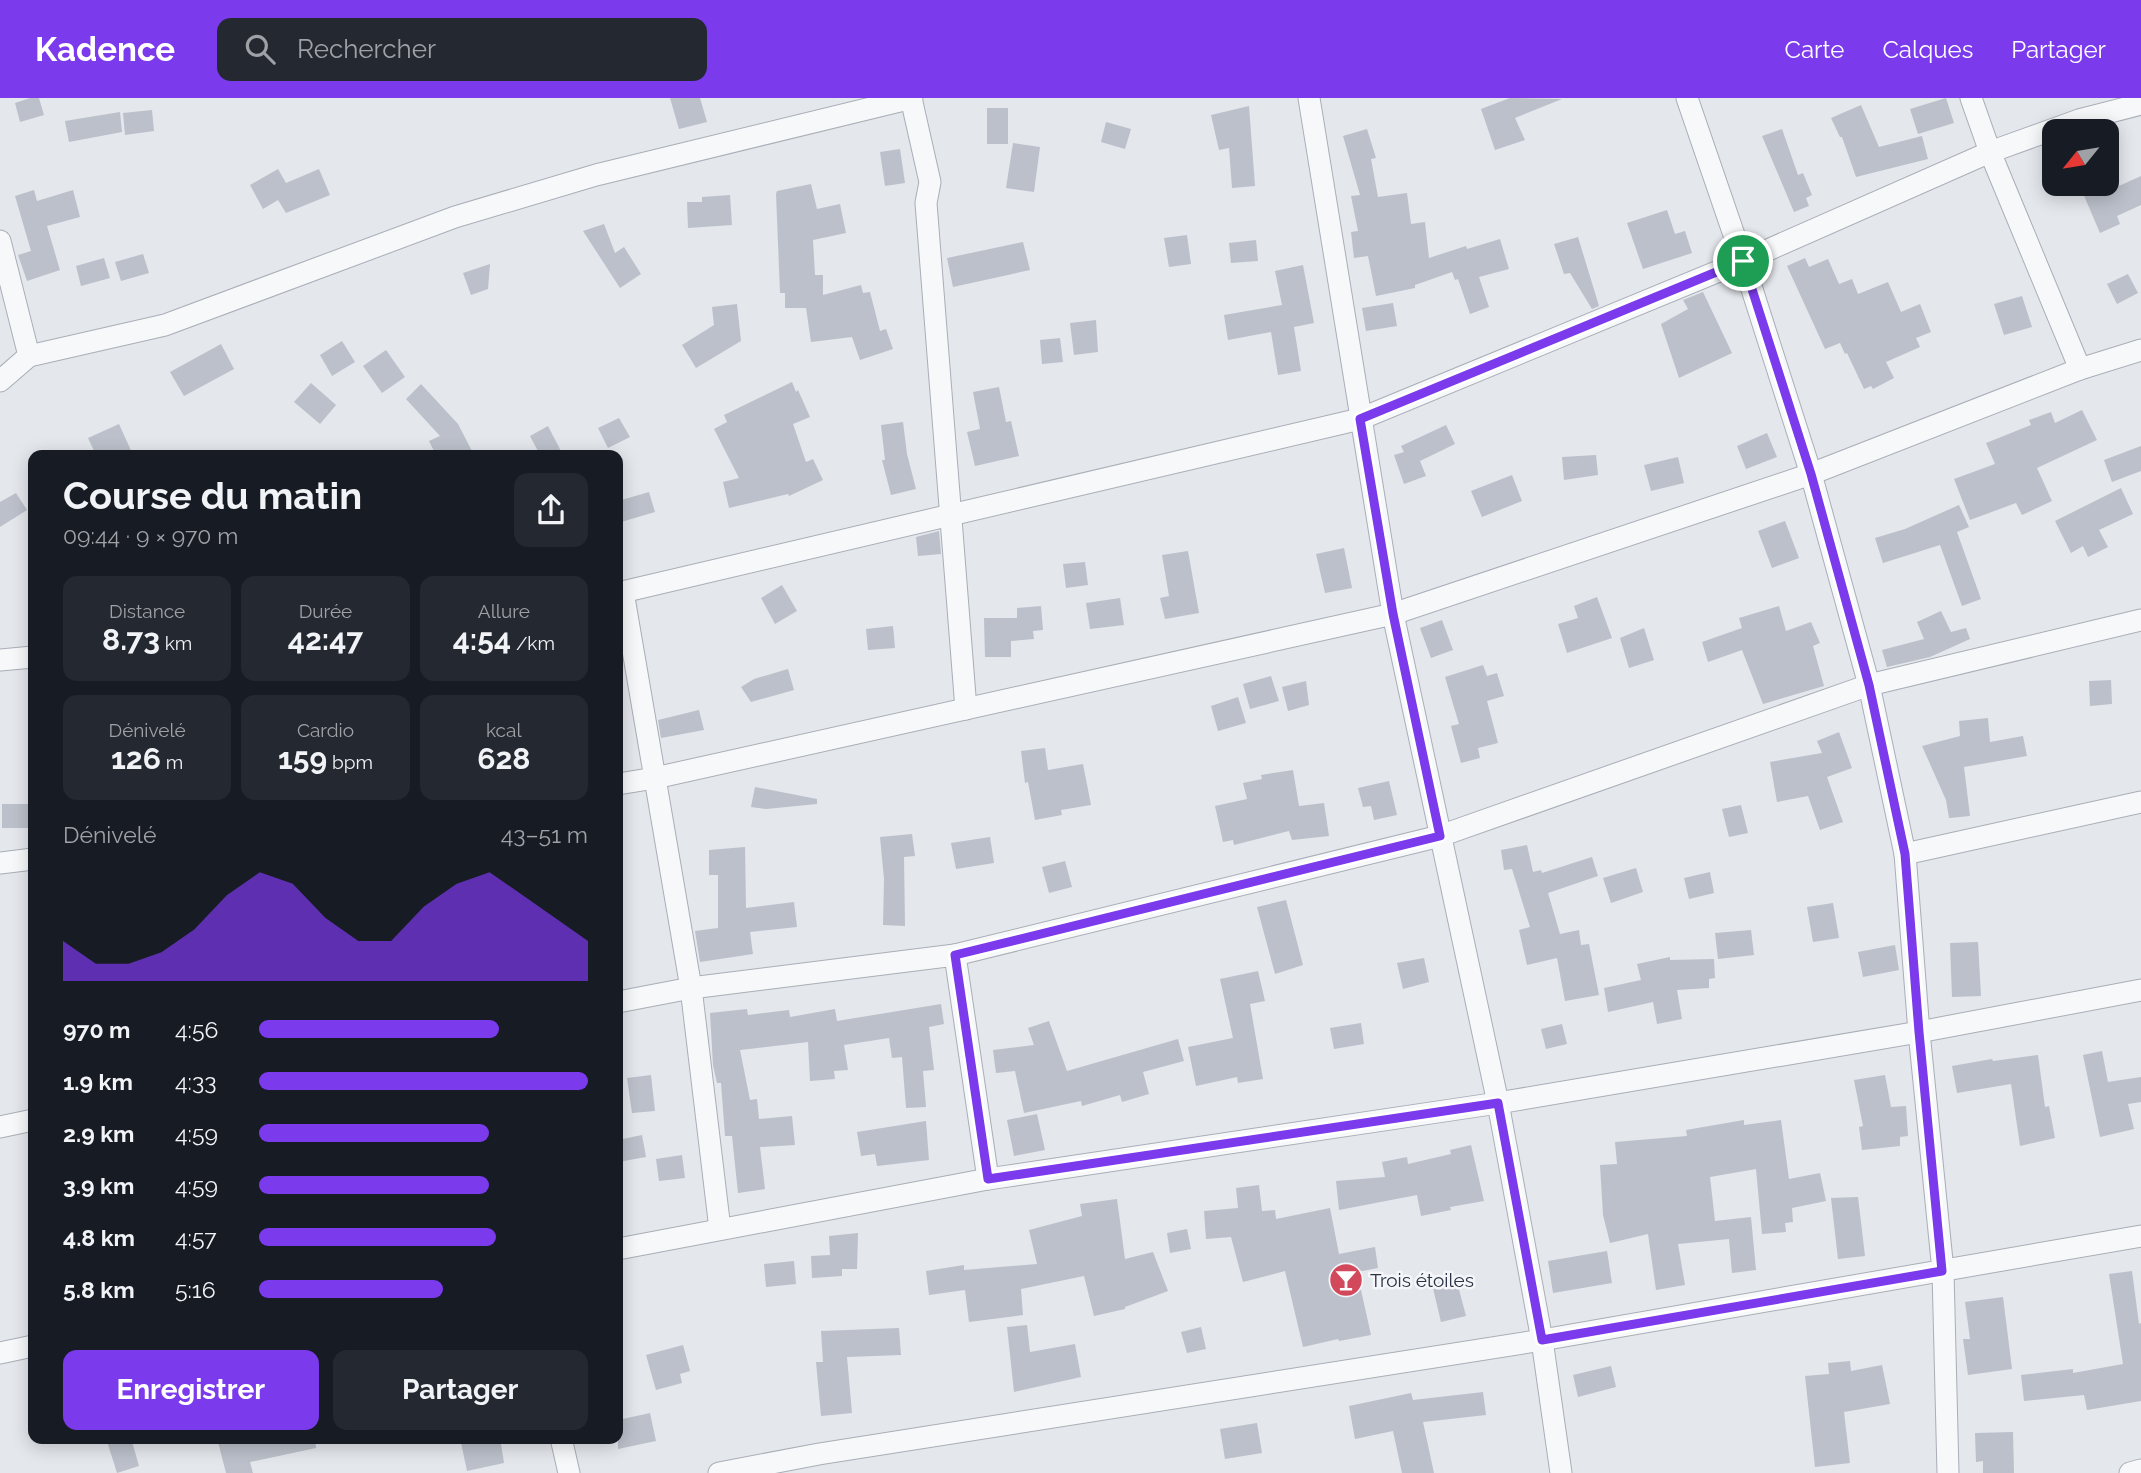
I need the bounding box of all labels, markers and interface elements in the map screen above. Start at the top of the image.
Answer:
search box [217,18,707,81]
text: Kadence [35,30,175,69]
icon: search [241,30,279,68]
text: Rechercher [297,34,436,64]
text: Carte [1785,35,1844,64]
text: Calques [1882,35,1973,64]
text: Partager [2011,35,2106,64]
north arrow [2042,119,2119,196]
map controls [2042,119,2119,196]
pin [1713,231,1773,291]
icon: arrive [1724,242,1762,280]
text: Course du matin [63,473,362,518]
button: share [514,473,588,547]
text: 09:44 · 9 × 970 m [63,522,238,549]
text: Distance [109,600,185,622]
text: Durée [299,600,352,622]
text: Allure [478,600,530,622]
text: 8.73 [102,622,160,657]
text: 42:47 [288,622,363,657]
text: 4:54 [453,622,511,657]
text: km [160,632,192,654]
text: /km [511,632,555,654]
text: Dénivelé [109,719,186,741]
text: Cardio [297,719,354,741]
text: kcal [486,719,522,741]
text: 126 [111,741,161,776]
text: 159 [278,741,327,776]
text: 628 [477,741,530,776]
text: m [161,751,183,773]
text: bpm [327,751,373,773]
text: Dénivelé [63,821,156,848]
text: 43–51 m [501,821,588,848]
text: 970 m [63,1016,131,1043]
text: 4:56 [175,1016,218,1043]
text: 1.9 km [63,1068,133,1095]
text: 4:33 [175,1068,216,1095]
text: 2.9 km [63,1120,134,1147]
text: 4:59 [175,1120,218,1147]
text: 3.9 km [63,1172,134,1199]
text: 4:59 [175,1172,218,1199]
text: 4.8 km [63,1224,135,1251]
text: 4:57 [175,1224,217,1251]
bar icon: Trois étoiles [1327,1261,1365,1299]
place label: Trois étoiles [1370,1269,1474,1291]
text: 5.8 km [63,1276,135,1303]
text: 5:16 [175,1276,216,1303]
button: Enregistrer [63,1350,319,1430]
button: Partager [333,1350,588,1430]

